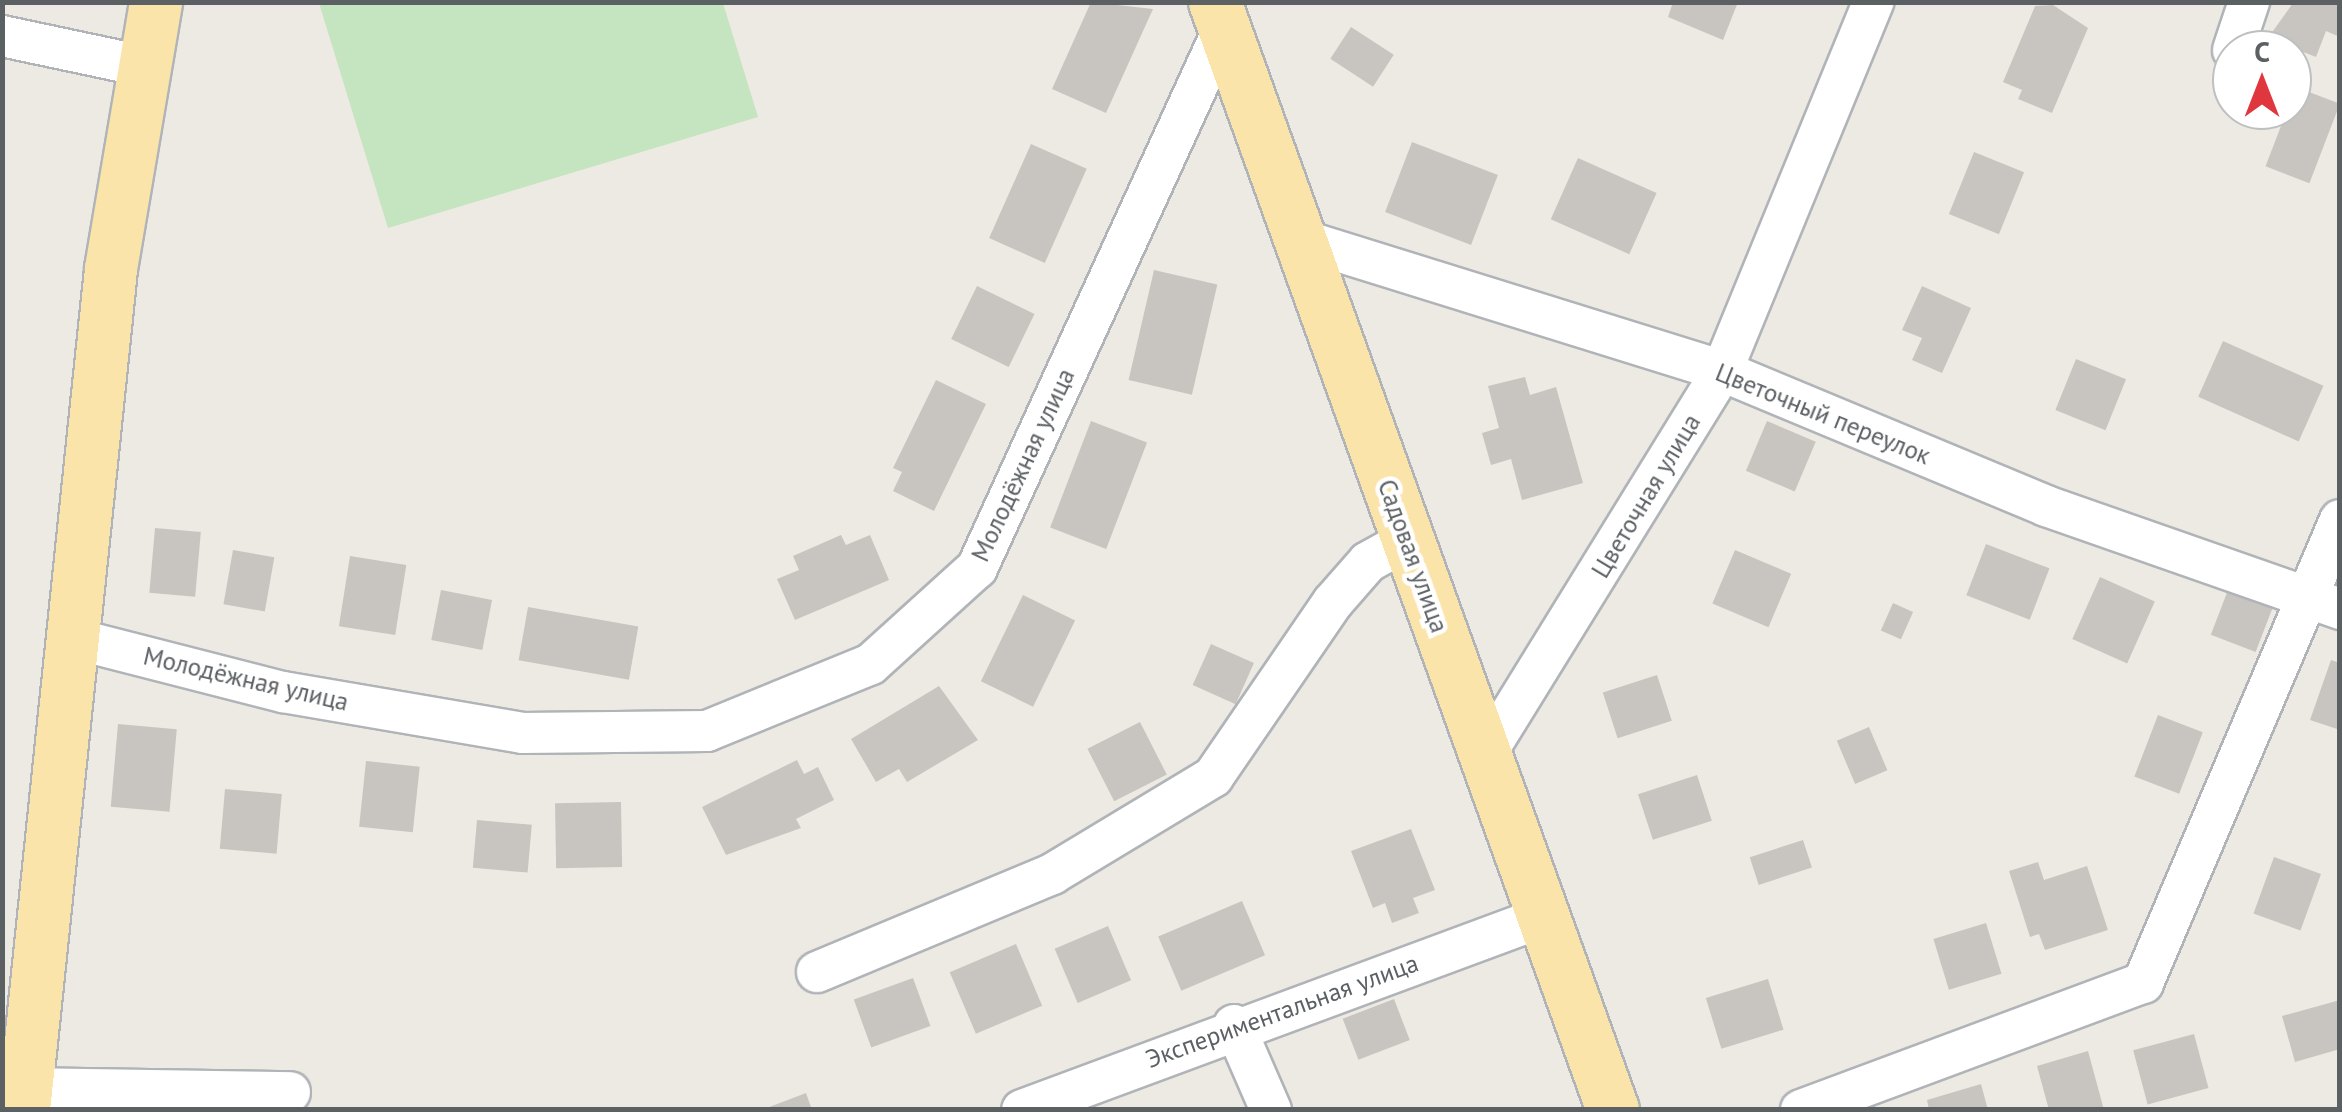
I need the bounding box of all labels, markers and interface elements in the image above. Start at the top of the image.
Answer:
north arrow [2212,30,2312,130]
text: С [2254,33,2270,70]
street label: Цветочный переулок [1711,357,1935,471]
street label: Молодёжная улица [965,364,1081,566]
street label: Цветочная улица [1585,409,1707,583]
street label: Садовая улица [1371,475,1455,637]
street label: Молодёжная улица [141,641,351,717]
street label: Экспериментальная улица [1142,948,1422,1074]

